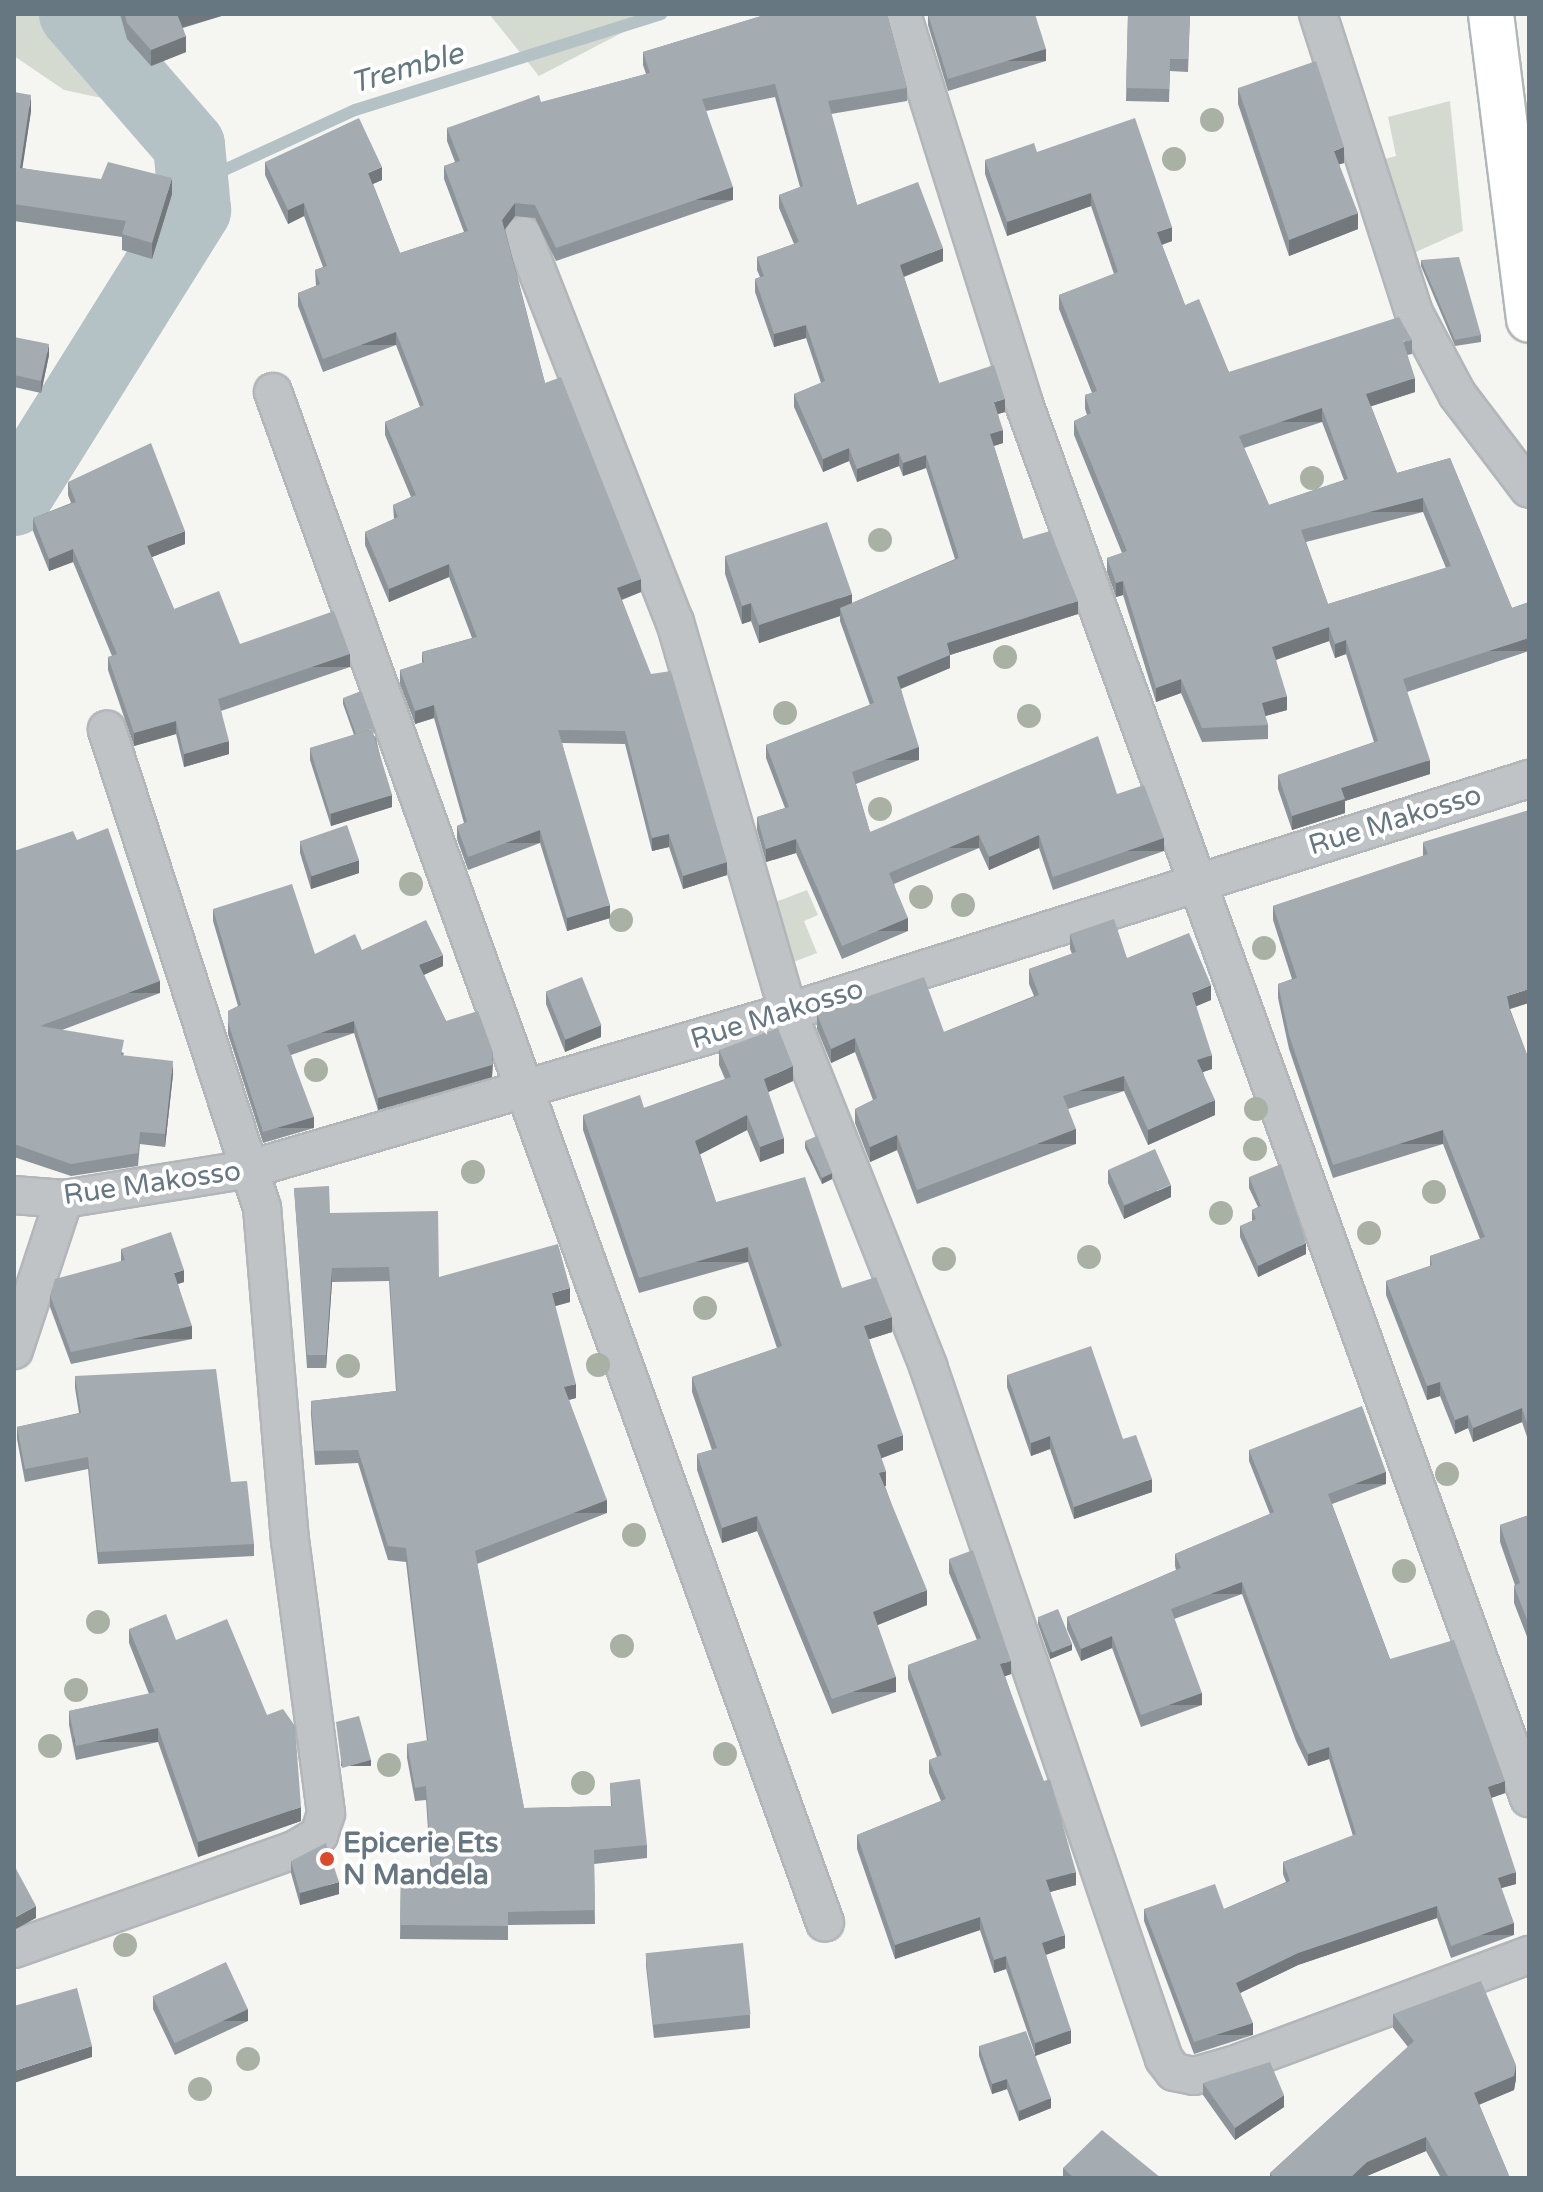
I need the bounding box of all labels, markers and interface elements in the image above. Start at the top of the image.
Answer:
water label: Tremble [347,36,467,102]
street label: Rue Makosso [1305,778,1485,862]
street label: Rue Makosso [687,972,867,1056]
street label: Rue Makosso [61,1154,243,1212]
place label: Epicerie Ets N Mandela [343,1826,498,1892]
marker: Epicerie Ets N Mandela [318,1850,336,1868]

